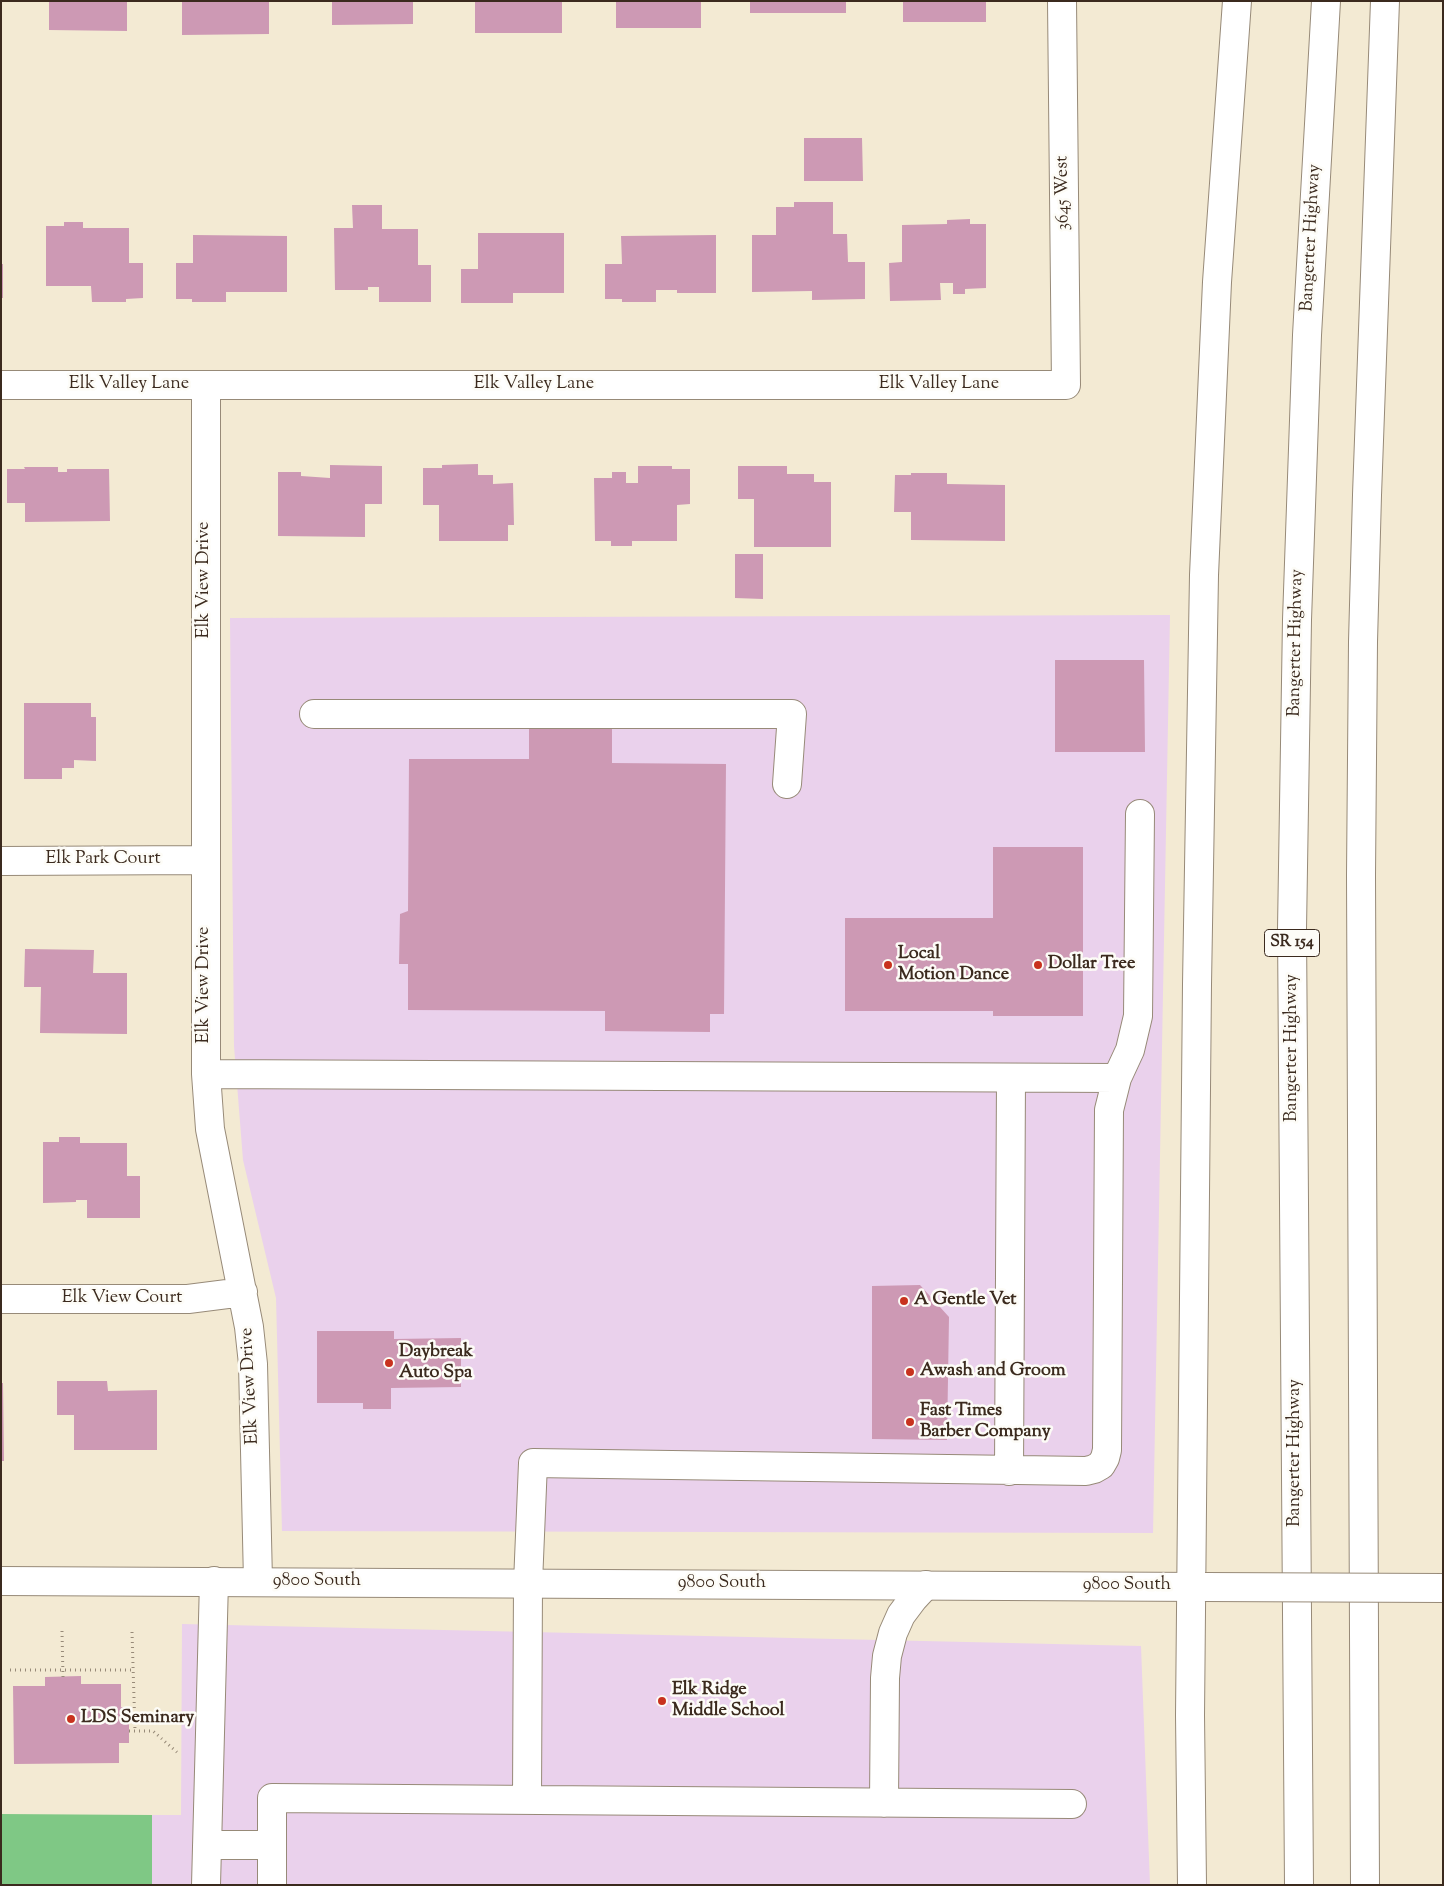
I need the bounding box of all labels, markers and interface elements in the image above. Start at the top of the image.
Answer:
street label: 3645 West [1053,156,1075,230]
street label: Bangerter Highway [1297,164,1327,312]
street label: Elk Valley Lane [69,374,189,396]
street label: Elk Valley Lane [474,374,594,396]
street label: Elk Valley Lane [879,374,999,396]
street label: Elk View Drive [194,522,216,638]
street label: Bangerter Highway [1285,569,1309,717]
street label: Elk Park Court [45,849,161,871]
street label: Elk View Drive [194,927,216,1043]
road number: SR 154 [1264,930,1320,956]
place label: Local Motion Dance [898,944,1009,986]
place label: Dollar Tree [1048,954,1135,976]
marker: Local Motion Dance [882,959,894,971]
marker: Dollar Tree [1032,959,1044,971]
street label: Bangerter Highway [1282,974,1304,1122]
street label: Elk View Court [62,1288,182,1310]
place label: A Gentle Vet [914,1290,1016,1312]
marker: A Gentle Vet [898,1295,910,1307]
street label: Elk View Drive [237,1327,265,1445]
place label: Daybreak Auto Spa [399,1342,473,1385]
marker: Daybreak Auto Spa [383,1357,395,1369]
place label: Awash and Groom [920,1361,1066,1383]
marker: Awash and Groom [904,1366,916,1378]
street label: Bangerter Highway [1285,1379,1307,1527]
place label: Fast Times Barber Company [920,1401,1051,1444]
marker: Fast Times Barber Company [904,1416,916,1428]
street label: 9800 South [273,1571,361,1593]
street label: 9800 South [678,1573,766,1595]
street label: 9800 South [1083,1575,1171,1597]
place label: Elk Ridge Middle School [672,1680,785,1722]
marker: Elk Ridge Middle School [656,1695,668,1707]
place label: LDS Seminary [81,1708,194,1730]
marker: LDS Seminary [65,1713,77,1725]

